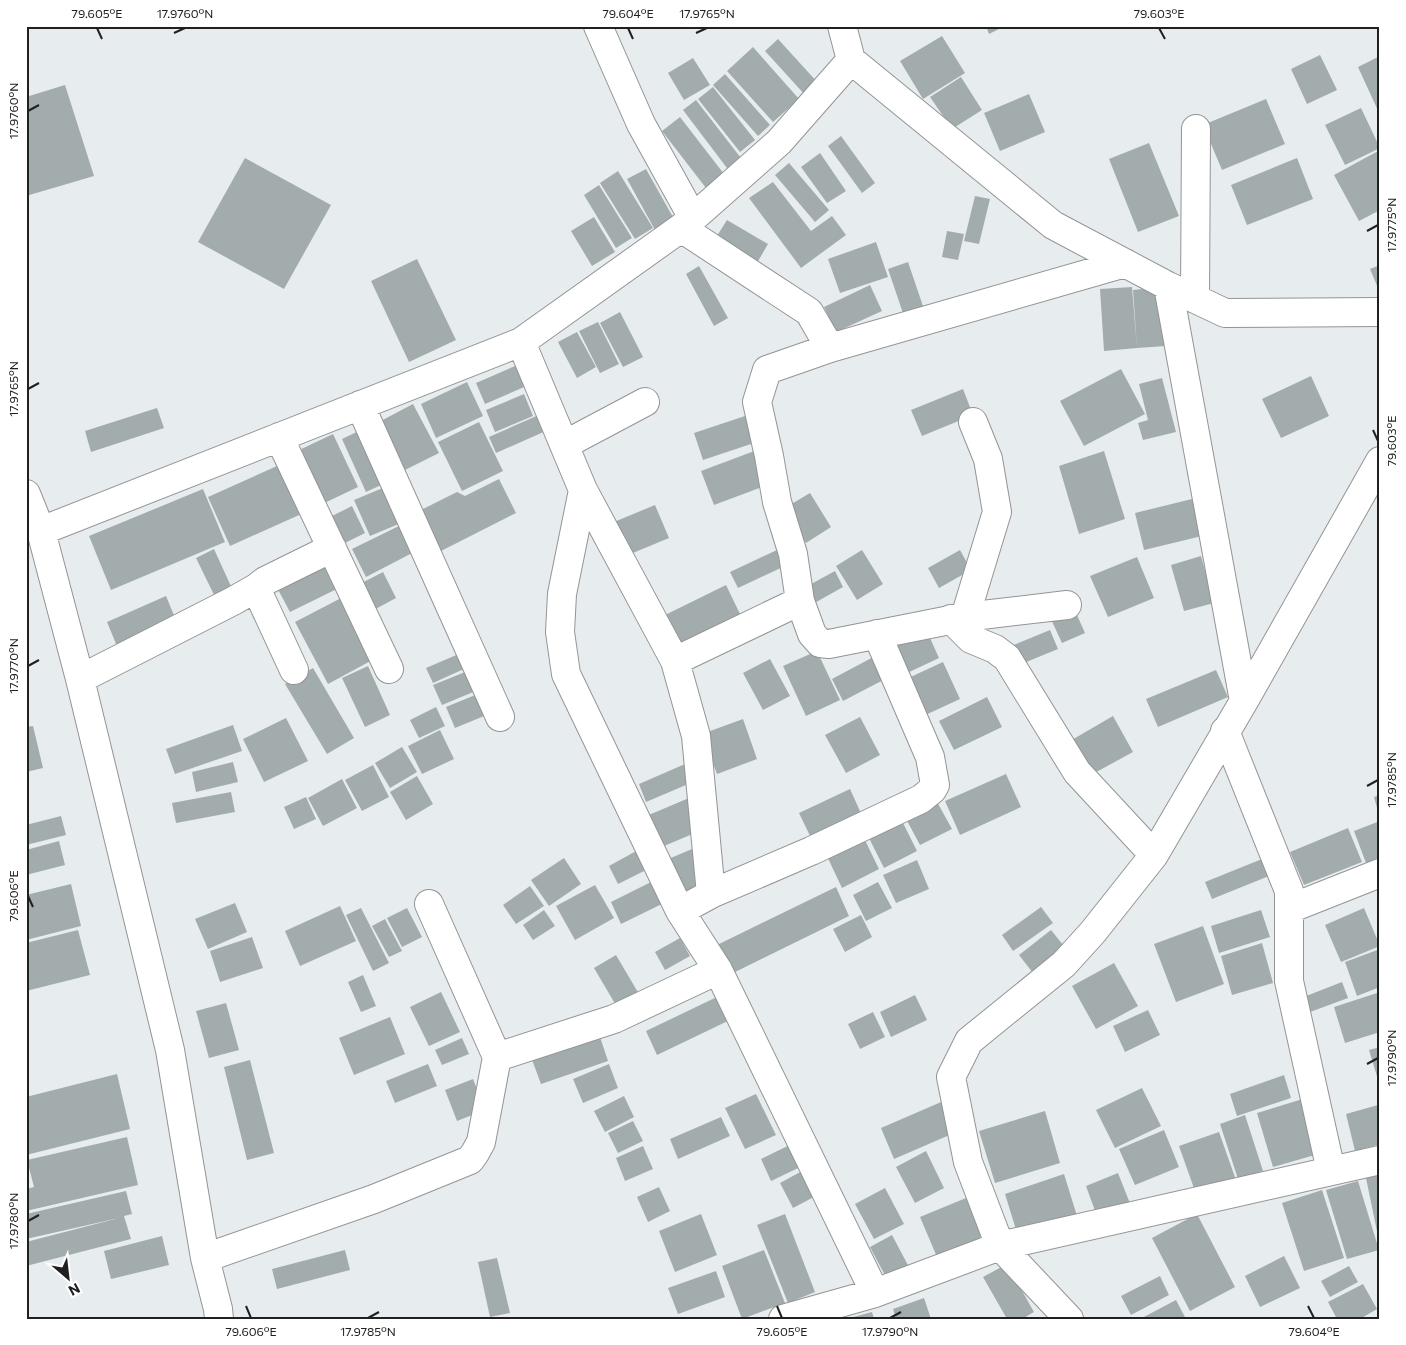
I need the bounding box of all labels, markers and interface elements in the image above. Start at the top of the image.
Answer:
text: 79.605°E [72,6,122,20]
text: 17.9760°N [157,6,213,20]
text: 79.604°E [602,6,654,20]
text: 17.9765°N [679,6,735,20]
text: 79.603°E [1134,6,1184,20]
text: 17.9760°N [6,83,20,139]
text: 17.9775°N [1384,198,1398,252]
text: 17.9765°N [6,361,20,417]
text: 79.603°E [1384,416,1398,466]
text: 17.9770°N [6,638,20,694]
text: 17.9785°N [1384,752,1398,808]
text: 79.606°E [6,870,20,922]
text: 17.9790°N [1384,1030,1398,1086]
text: 17.9780°N [6,1193,20,1249]
north arrow [42,1252,92,1302]
text: N [66,1280,83,1300]
text: 79.606°E [225,1324,277,1338]
text: 17.9785°N [340,1324,396,1338]
text: 79.605°E [757,1324,807,1338]
text: 17.9790°N [862,1324,918,1338]
text: 79.604°E [1288,1324,1340,1338]

